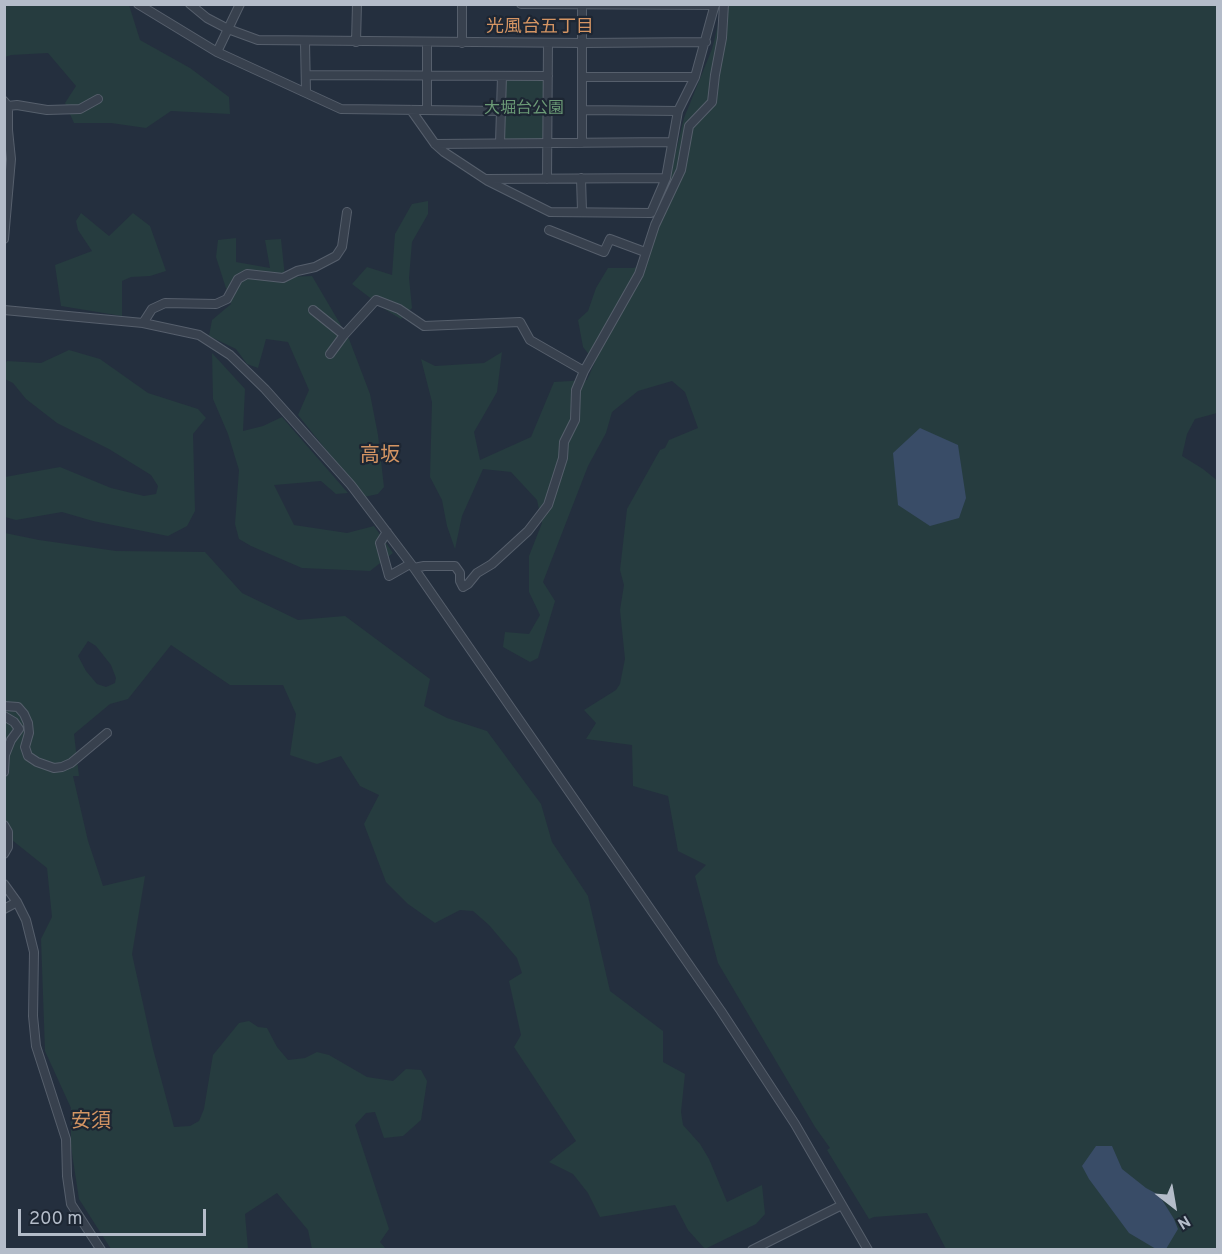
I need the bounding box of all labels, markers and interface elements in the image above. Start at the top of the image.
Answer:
district label: 光風台五丁目 [486,17,594,39]
park label: 大堀台公園 [484,100,564,120]
district label: 高坂 [360,445,400,469]
district label: 安須 [71,1111,111,1135]
north arrow [1144,1176,1204,1236]
scale bar [21,1197,208,1235]
text: 200 m [29,1208,82,1231]
text: N [1173,1210,1193,1233]

